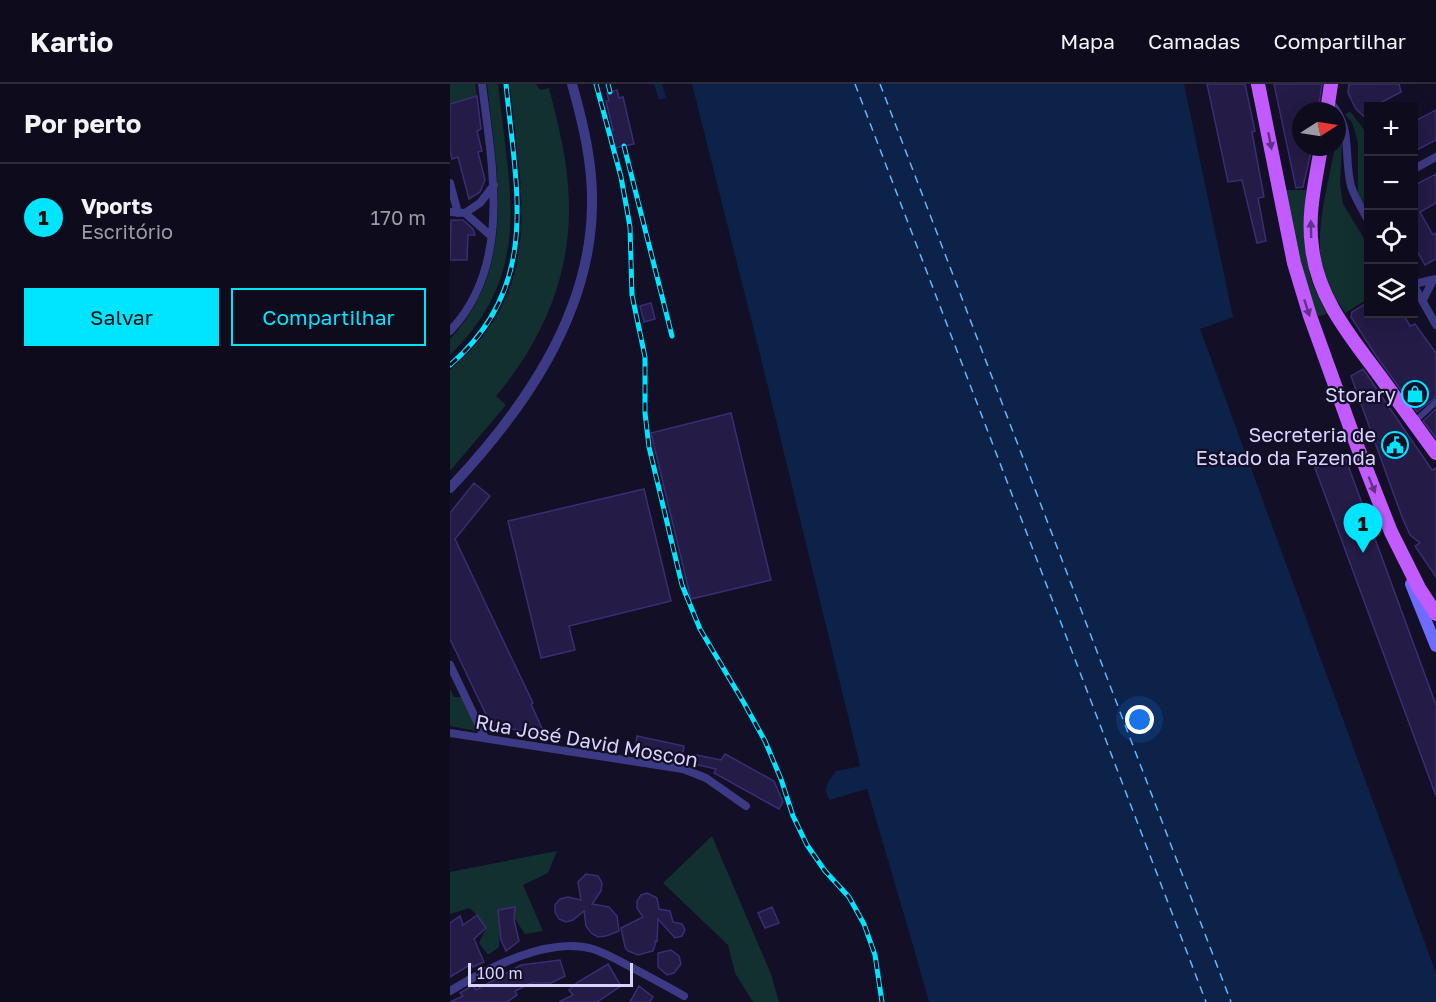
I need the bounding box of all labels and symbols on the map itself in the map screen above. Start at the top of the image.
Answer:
north arrow [1292,102,1346,156]
one-way arrow [1266,132,1275,151]
one-way arrow [1306,219,1316,238]
one-way arrow [1303,299,1313,317]
shop icon: Storary [1400,379,1430,409]
place label: Storary [1325,382,1396,406]
place label: Secreteria de Estado da Fazenda [1196,422,1376,469]
public building icon: Secreteria de Estado da Fazenda [1380,430,1410,460]
one-way arrow [1368,477,1378,495]
pin: 1 [1344,504,1382,553]
your location [1125,705,1154,734]
street label: Rua José David Moscon [474,709,700,771]
scale bar [468,960,633,988]

